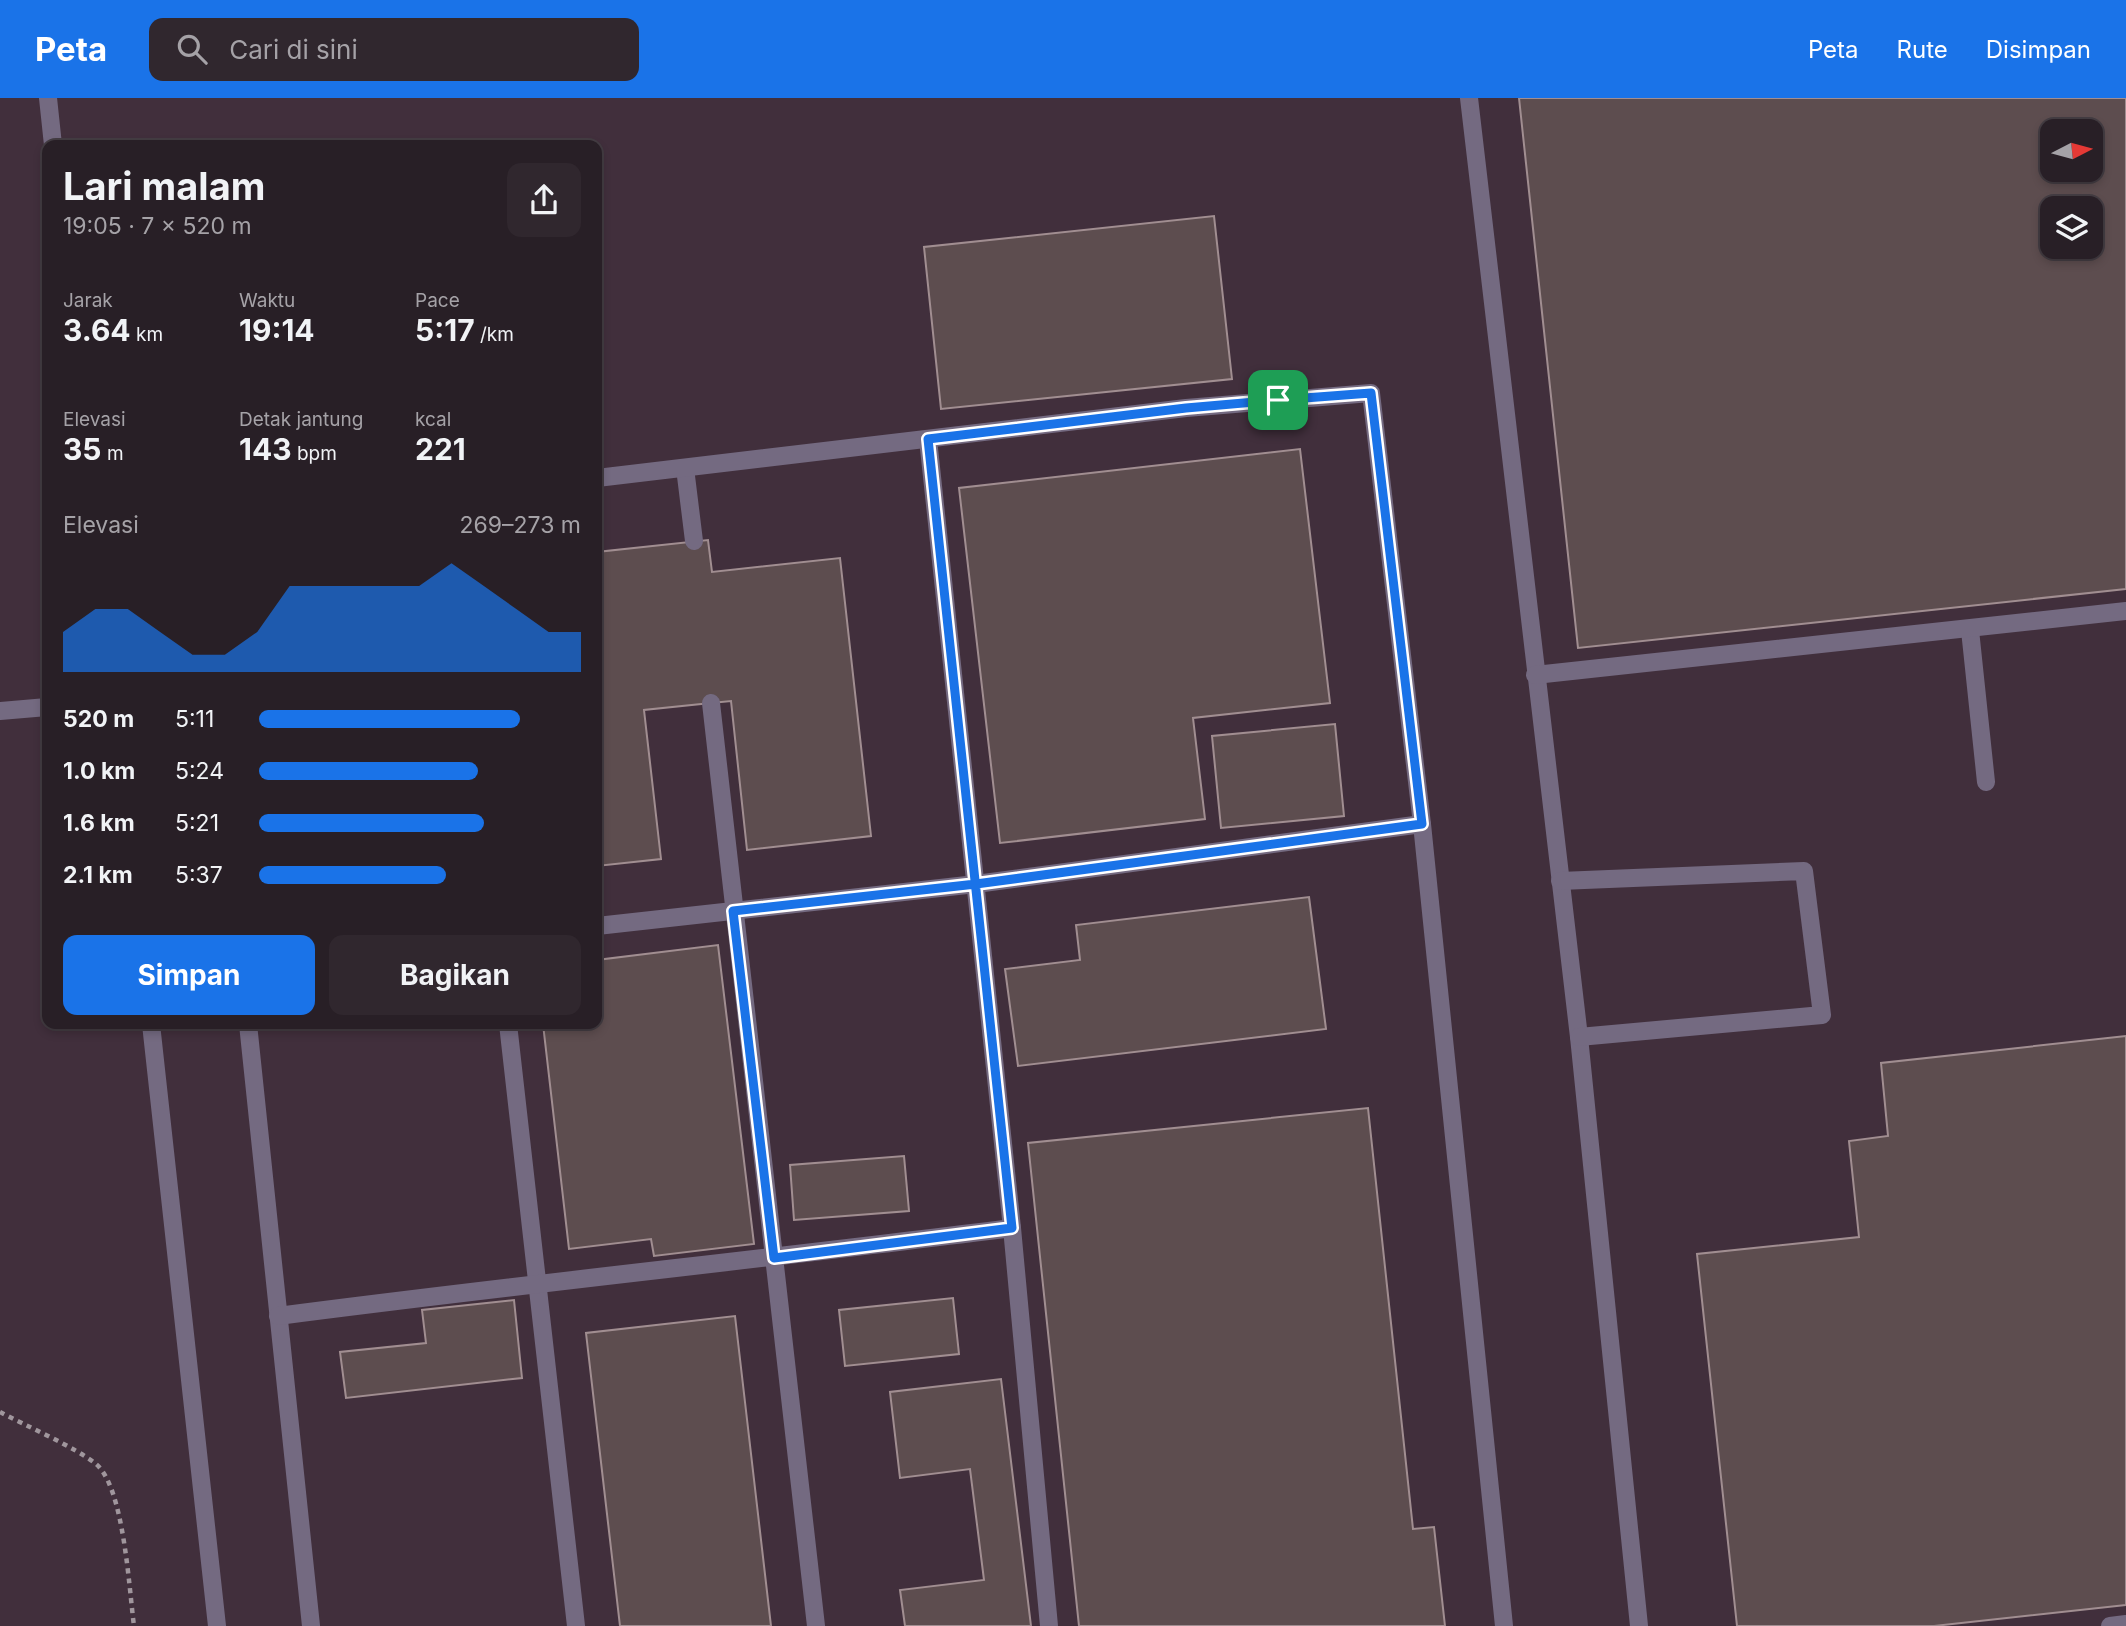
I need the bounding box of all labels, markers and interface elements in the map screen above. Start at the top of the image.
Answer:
search box [149,18,639,81]
text: Peta [35,29,107,69]
icon: search [173,30,211,68]
text: Cari di sini [229,34,358,65]
text: Peta [1808,35,1859,64]
text: Rute [1897,35,1948,64]
text: Disimpan [1986,35,2091,64]
north arrow [2040,119,2104,182]
map controls [2040,119,2103,259]
text: Lari malam [63,163,265,209]
button: share [507,163,581,237]
button: layers [2040,196,2103,259]
text: 19:05 · 7 × 520 m [63,212,252,240]
text: Jarak [63,289,113,312]
text: Waktu [239,289,295,312]
text: Pace [415,289,460,312]
text: 3.64 [63,312,131,348]
text: 19:14 [239,312,315,348]
text: 5:17 [415,312,475,348]
text: km [131,323,163,346]
text: /km [475,323,514,346]
pin [1248,370,1308,430]
icon: arrive [1259,381,1297,419]
text: Elevasi [63,408,126,431]
text: Detak jantung [239,408,363,431]
text: kcal [415,408,451,431]
text: 35 [63,431,102,467]
text: 143 [239,431,292,467]
text: 221 [415,431,466,467]
text: m [102,442,124,465]
text: bpm [292,442,337,465]
text: Elevasi [63,511,139,539]
text: 269–273 m [459,511,581,539]
text: 520 m [63,705,134,733]
text: 5:11 [175,705,214,733]
text: 1.0 km [63,757,135,785]
text: 5:24 [175,757,224,785]
text: 1.6 km [63,809,135,837]
text: 5:21 [175,809,219,837]
text: 2.1 km [63,861,133,889]
text: 5:37 [175,861,223,889]
button: Simpan [63,935,315,1015]
button: Bagikan [329,935,581,1015]

